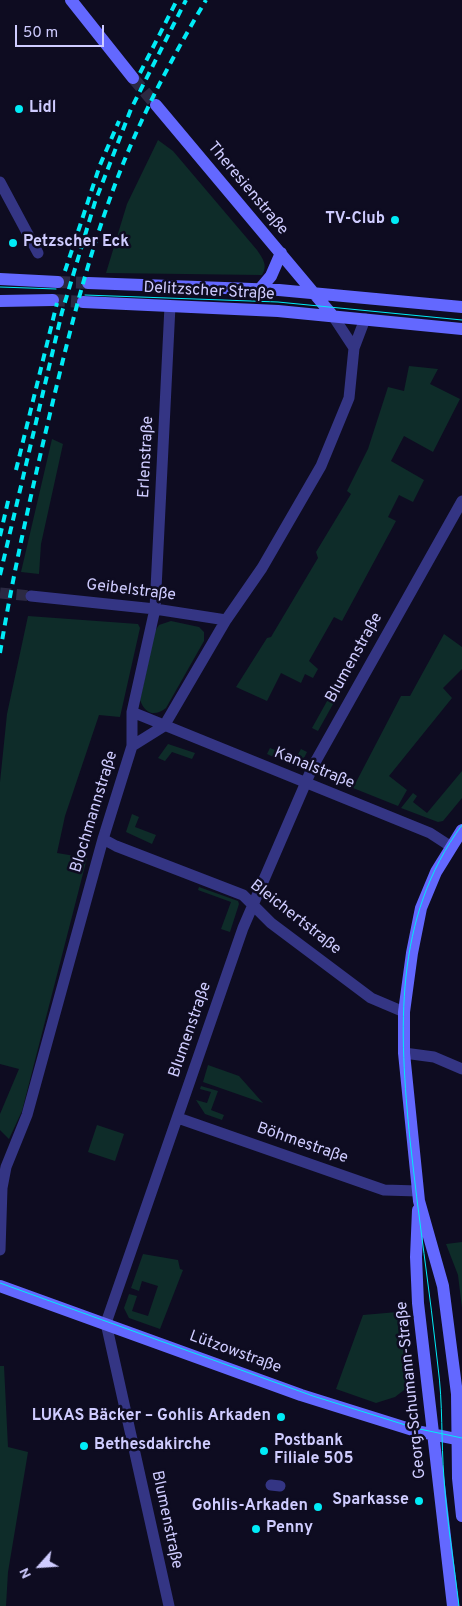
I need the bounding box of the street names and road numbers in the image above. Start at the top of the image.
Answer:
street label: Theresienstraße [203,139,291,239]
street label: Delitzscher Straße [143,279,275,305]
street label: Erlenstraße [135,415,159,499]
street label: Geibelstraße [85,576,177,606]
street label: Blumenstraße [322,610,388,706]
street label: Kanalstraße [271,744,357,794]
street label: Blochmannstraße [67,749,123,875]
street label: Bleichertstraße [246,876,344,960]
street label: Blumenstraße [166,980,216,1080]
street label: Böhmestraße [254,1119,350,1169]
street label: Georg-Schumann-Straße [393,1300,431,1480]
street label: Lützowstraße [186,1327,284,1379]
street label: Blumenstraße [146,1469,186,1571]

